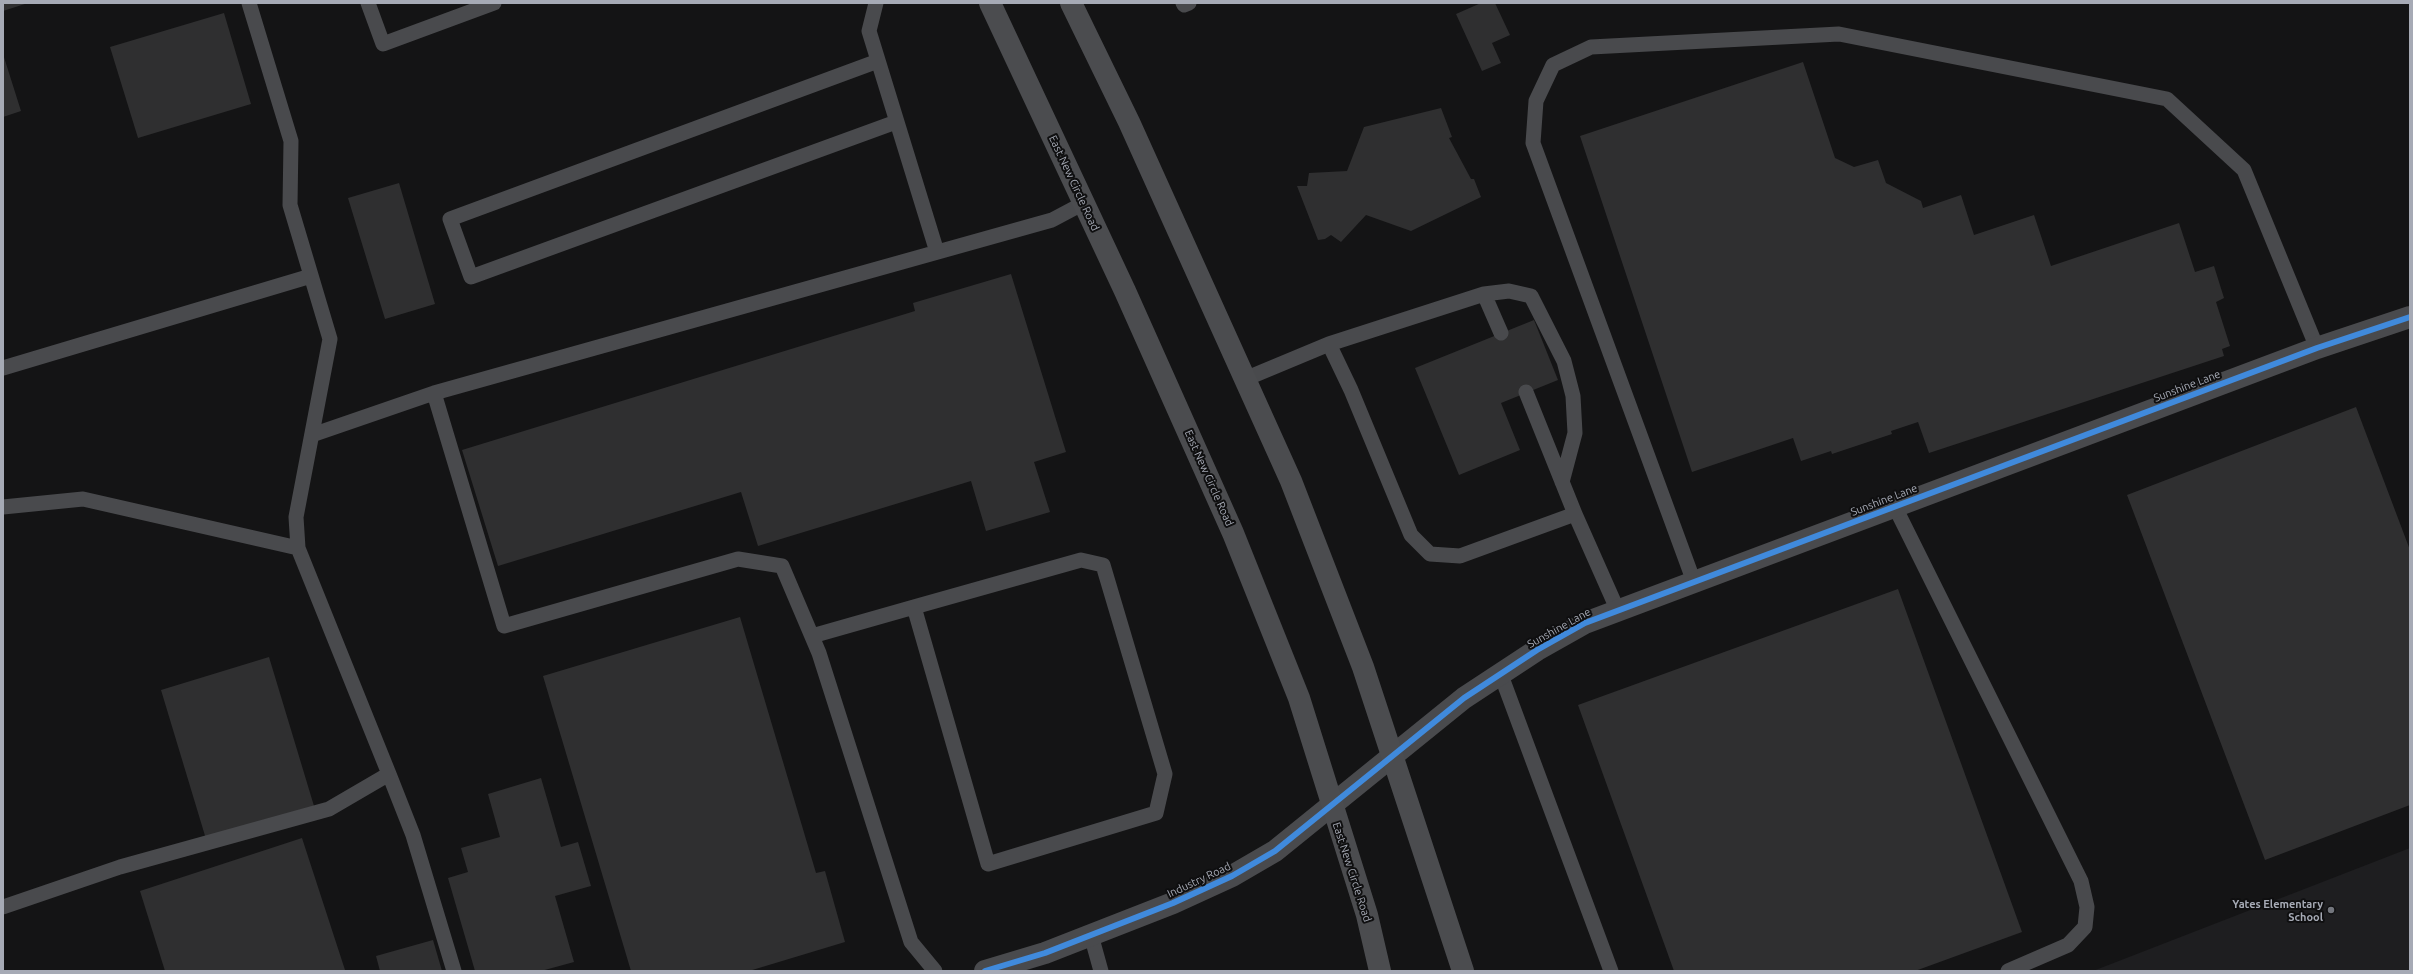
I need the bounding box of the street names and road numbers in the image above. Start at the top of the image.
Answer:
street label: East New Circle Road [1046,133,1102,233]
street label: Sunshine Lane [2152,367,2222,405]
street label: East New Circle Road [1182,428,1236,528]
street label: Sunshine Lane [1849,481,1919,519]
street label: Sunshine Lane [1525,605,1593,651]
street label: East New Circle Road [1330,821,1374,923]
street label: Industry Road [1165,860,1233,900]

